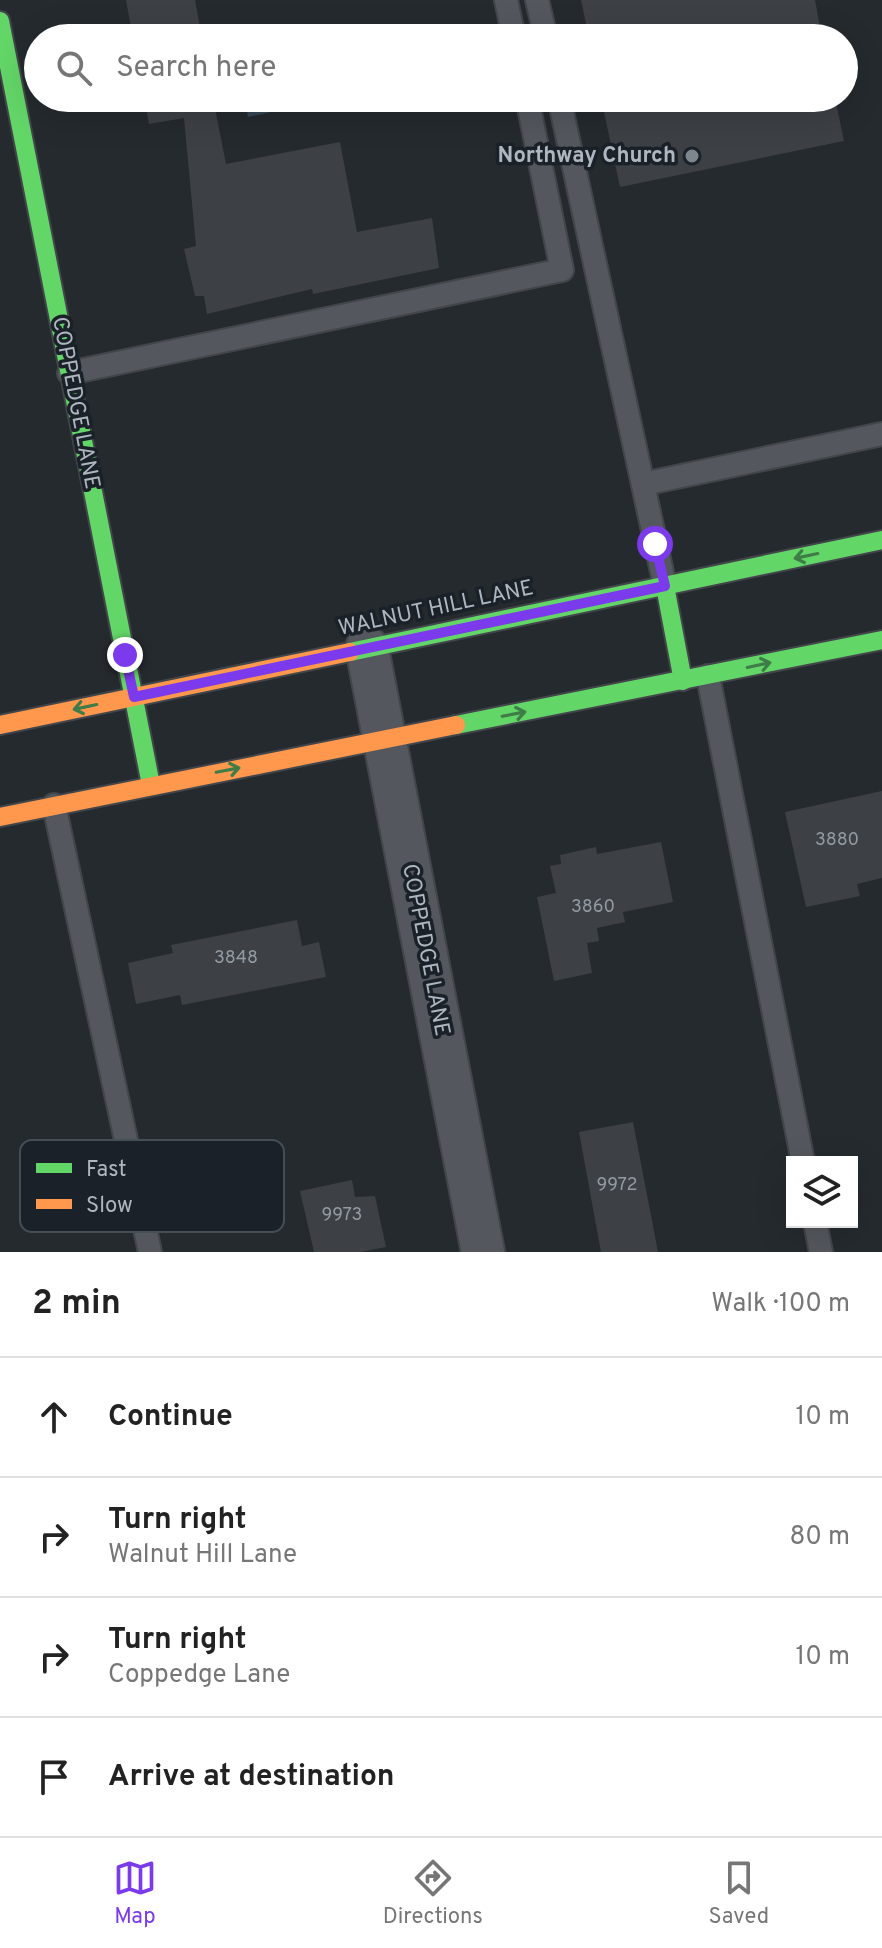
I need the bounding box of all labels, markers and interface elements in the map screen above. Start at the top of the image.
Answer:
search box [24,24,858,112]
icon: search [52,46,96,90]
text: Search here [116,50,276,87]
place label: Northway Church [498,143,676,170]
marker: Northway Church [683,147,701,165]
street label: COPPEDGE LANE [45,315,105,491]
route start [637,526,673,562]
one-way arrow [793,549,819,564]
street label: WALNUT HILL LANE [336,575,536,643]
route end [107,637,143,673]
one-way arrow [746,657,772,672]
one-way arrow [73,700,99,715]
one-way arrow [501,706,526,721]
one-way arrow [214,762,240,777]
house number: 3880 [815,829,859,852]
street label: COPPEDGE LANE [395,862,455,1038]
house number: 3860 [571,896,615,919]
house number: 3848 [214,947,258,970]
legend [20,1140,284,1232]
map controls [786,1156,858,1228]
button: layers [786,1156,858,1228]
text: Fast [86,1157,127,1184]
house number: 9972 [596,1174,638,1197]
text: Slow [86,1193,133,1220]
house number: 9973 [322,1204,362,1227]
text: 2 min [32,1283,121,1326]
text: Walk · 100 m [711,1288,850,1321]
icon: ahead [32,1395,76,1439]
text: Continue [108,1399,233,1436]
text: 10 m [795,1401,850,1434]
text: Turn right [108,1502,246,1539]
icon: right [32,1515,76,1559]
text: 80 m [790,1521,850,1554]
text: Walnut Hill Lane [108,1539,297,1572]
text: Turn right [108,1622,246,1659]
icon: right [32,1635,76,1679]
text: 10 m [795,1641,850,1674]
text: Coppedge Lane [108,1659,290,1692]
icon: arrive [32,1755,76,1799]
text: Arrive at destination [108,1759,394,1796]
tab: Map [113,1856,157,1931]
tab: Directions [383,1856,483,1931]
tab: Saved [709,1856,769,1931]

